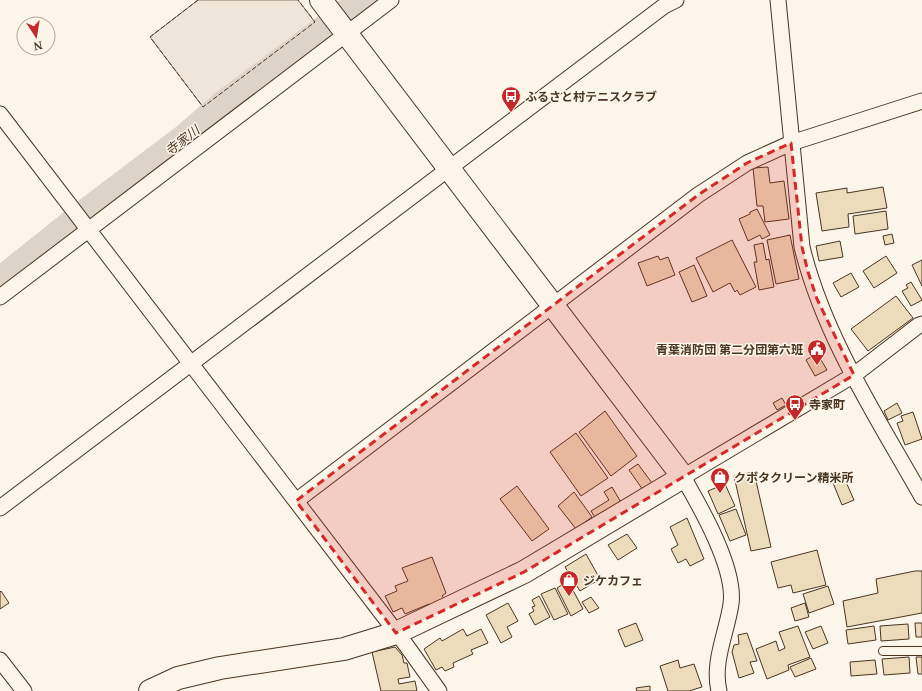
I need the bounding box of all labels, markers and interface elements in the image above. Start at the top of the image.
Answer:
north arrow [16,16,56,56]
text: N [32,38,44,55]
bus stop icon: ふるさと村テニスクラブ [500,85,522,113]
place label: ふるさと村テニスクラブ [525,88,657,105]
water label: 寺家川 [161,120,204,159]
public building icon: 青葉消防団 第二分団第六班 [806,338,828,366]
place label: 青葉消防団 第二分団第六班 [656,341,803,358]
bus stop icon: 寺家町 [784,393,806,421]
place label: 寺家町 [809,396,845,413]
shop icon: クボタクリーン精米所 [709,466,731,494]
place label: クボタクリーン精米所 [734,469,853,486]
shop icon: ジケカフェ [558,569,580,597]
place label: ジケカフェ [583,572,643,589]

